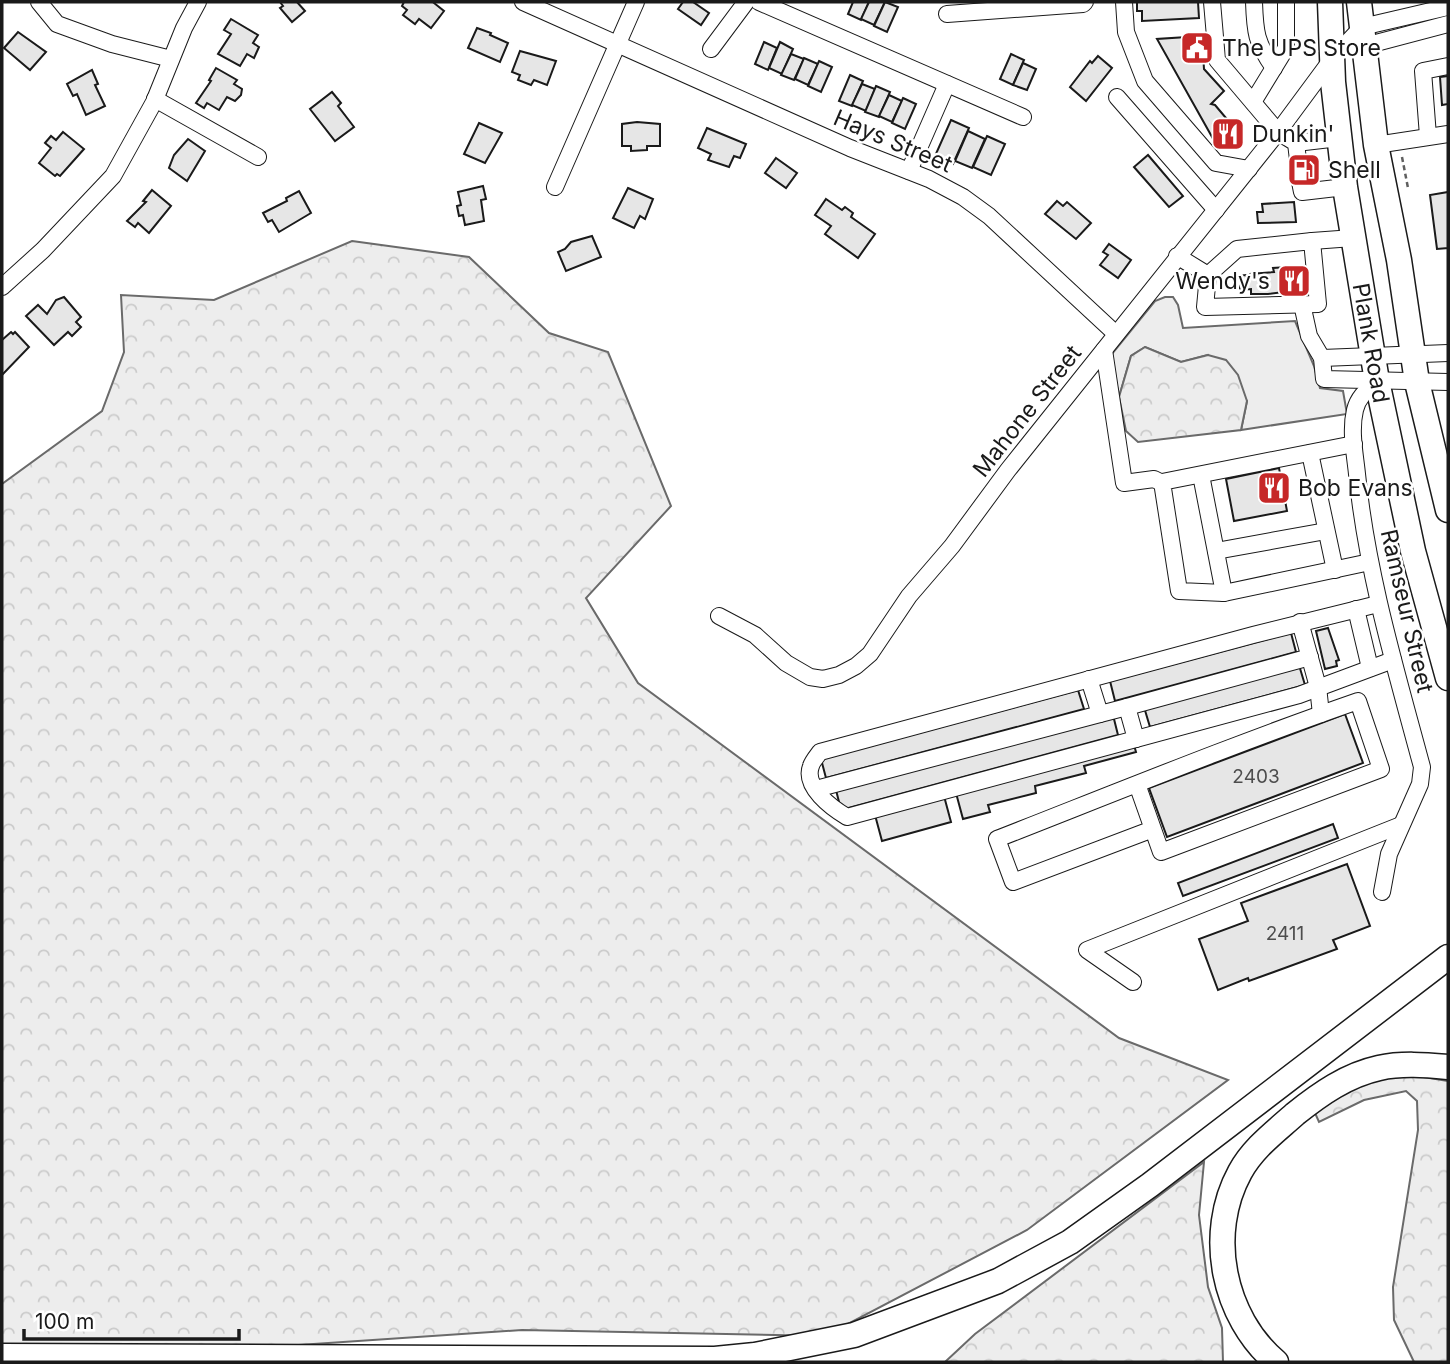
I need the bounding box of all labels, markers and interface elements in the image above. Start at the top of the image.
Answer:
public building icon: The UPS Store [1178,29,1216,67]
place label: The UPS Store [1222,34,1381,62]
street label: Hays Street [829,103,957,179]
restaurant icon: Dunkin' [1209,115,1247,153]
place label: Dunkin' [1252,120,1334,148]
fuel station icon: Shell [1285,151,1323,189]
place label: Shell [1328,156,1381,184]
restaurant icon: Wendy's [1275,262,1313,300]
place label: Wendy's [1175,267,1270,295]
street label: Plank Road [1347,281,1395,405]
street label: Mahone Street [967,339,1087,482]
restaurant icon: Bob Evans [1255,469,1293,507]
place label: Bob Evans [1298,474,1413,502]
street label: Ramseur Street [1375,527,1440,696]
house number: 2403 [1232,765,1280,788]
house number: 2411 [1266,922,1304,945]
scale bar [24,1298,240,1342]
text: 100 m [35,1309,94,1334]

